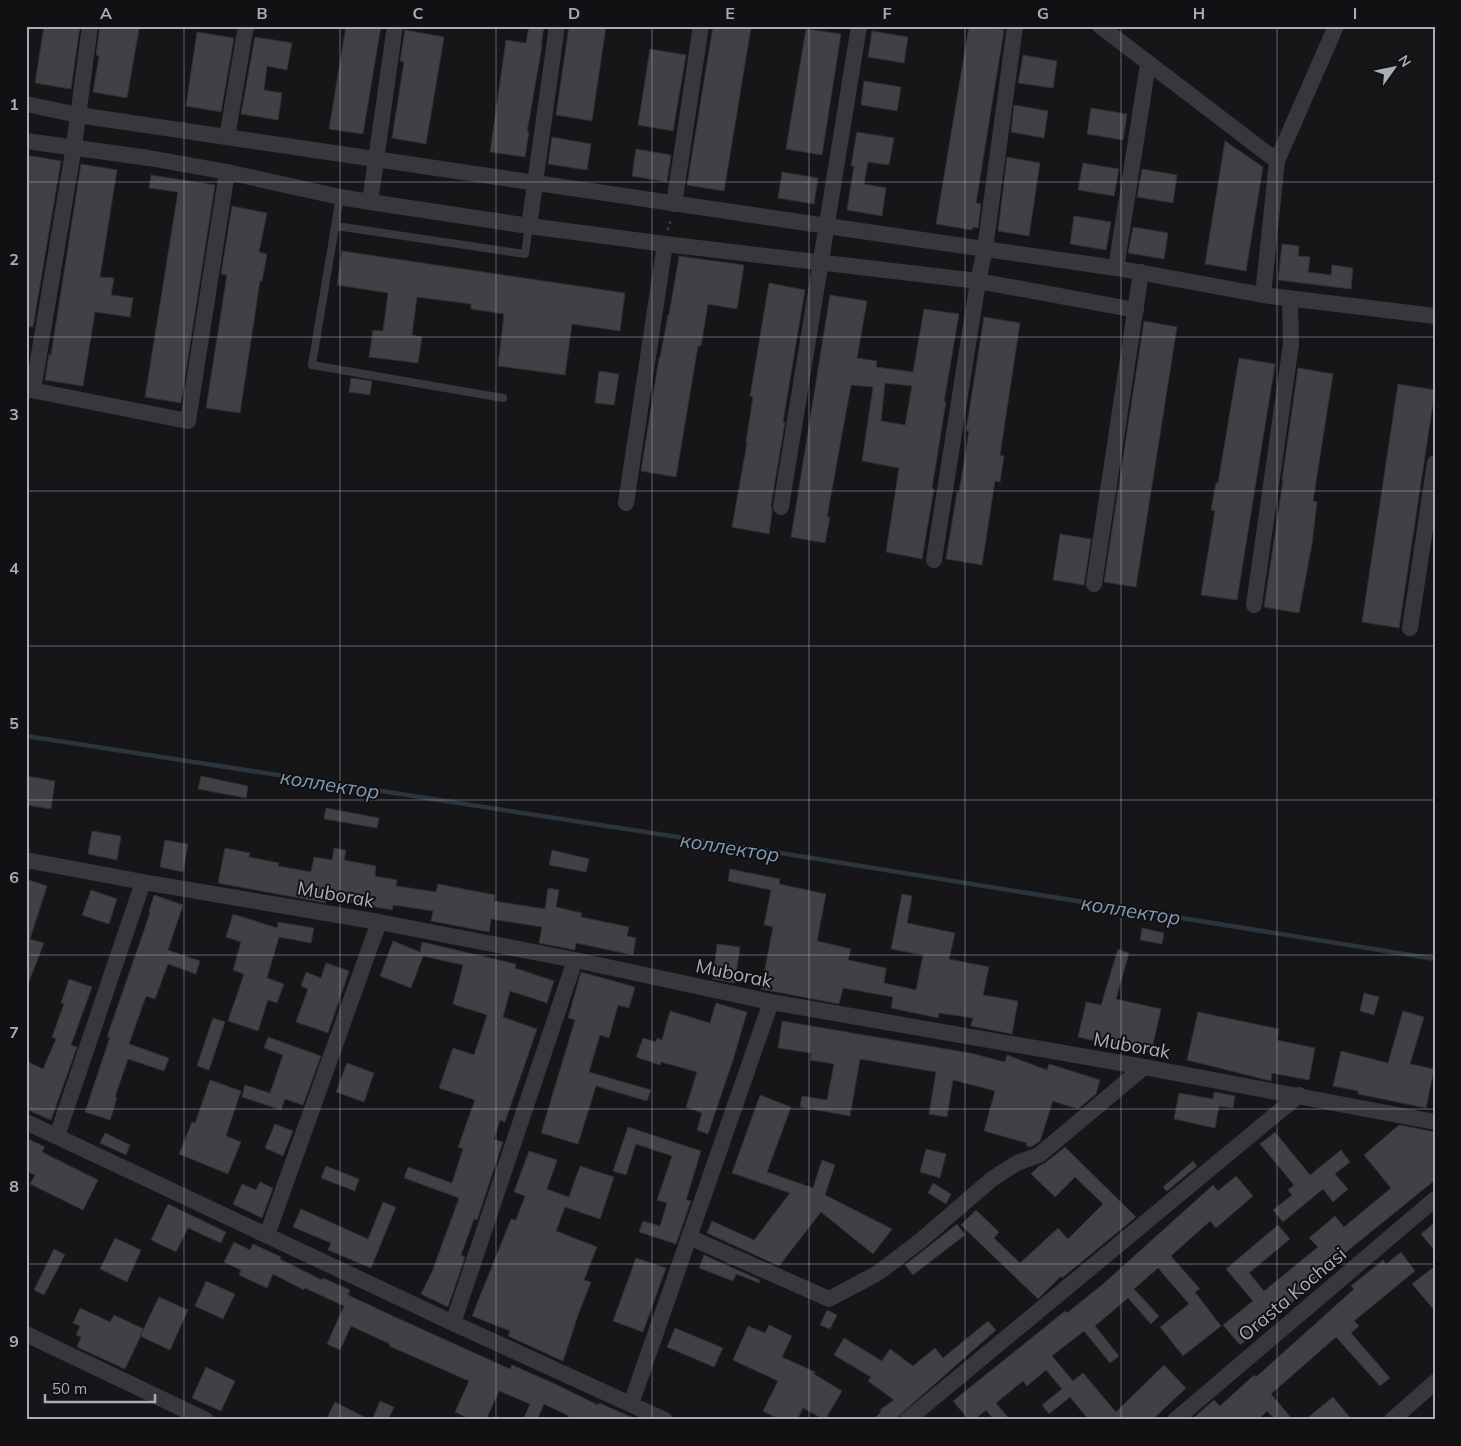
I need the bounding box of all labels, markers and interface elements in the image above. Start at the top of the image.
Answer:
text: A [100,3,112,23]
text: B [256,3,268,23]
text: C [413,3,424,23]
text: D [568,3,580,23]
text: E [725,3,735,23]
text: F [882,3,892,23]
text: G [1037,3,1049,23]
text: H [1193,3,1205,23]
text: I [1353,3,1357,23]
north arrow [1368,42,1418,92]
text: N [1394,52,1415,70]
text: 1 [9,94,19,114]
text: 2 [9,249,19,269]
text: 3 [9,404,19,424]
text: 4 [9,558,19,578]
text: 5 [9,713,19,733]
water label: коллектор [278,764,382,804]
water label: коллектор [678,827,782,867]
text: 6 [9,867,19,887]
street label: Muborak [296,875,376,913]
water label: коллектор [1079,890,1183,930]
street label: Muborak [694,953,775,993]
text: 7 [9,1022,19,1042]
street label: Muborak [1092,1026,1172,1064]
text: 8 [9,1176,19,1196]
street label: Orasta Kochasi [1233,1242,1351,1346]
text: 9 [9,1331,19,1351]
scale bar [45,1371,155,1403]
text: 50 m [52,1379,87,1398]

